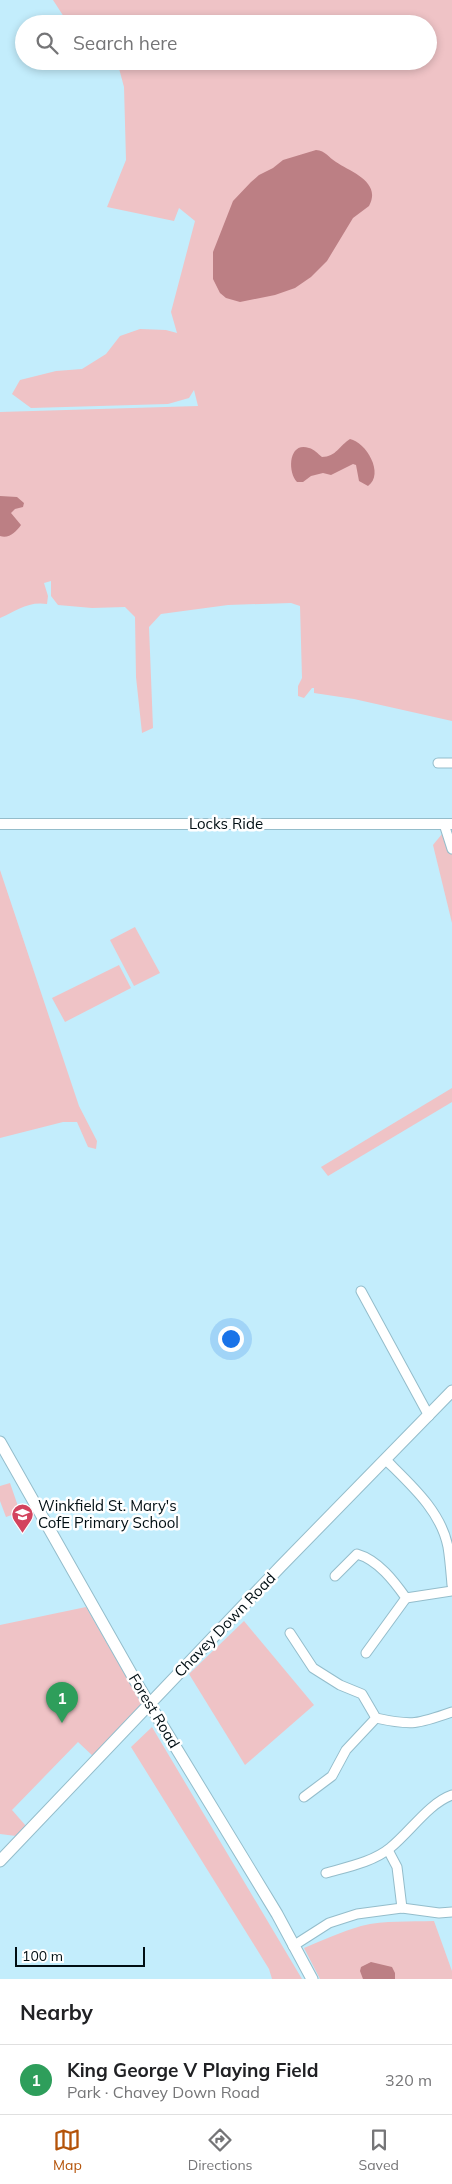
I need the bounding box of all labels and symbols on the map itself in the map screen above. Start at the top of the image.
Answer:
street label: Locks Ride [189,814,263,833]
your location [218,1326,244,1352]
place label: Winkfield St. Mary's CofE Primary School [38,1496,179,1532]
school or university icon: Winkfield St. Mary's CofE Primary School [10,1503,34,1534]
street label: Chavey Down Road [170,1568,279,1681]
street label: Forest Road [125,1670,184,1751]
pin: 1 [46,1682,78,1723]
scale bar [15,1944,145,1967]

